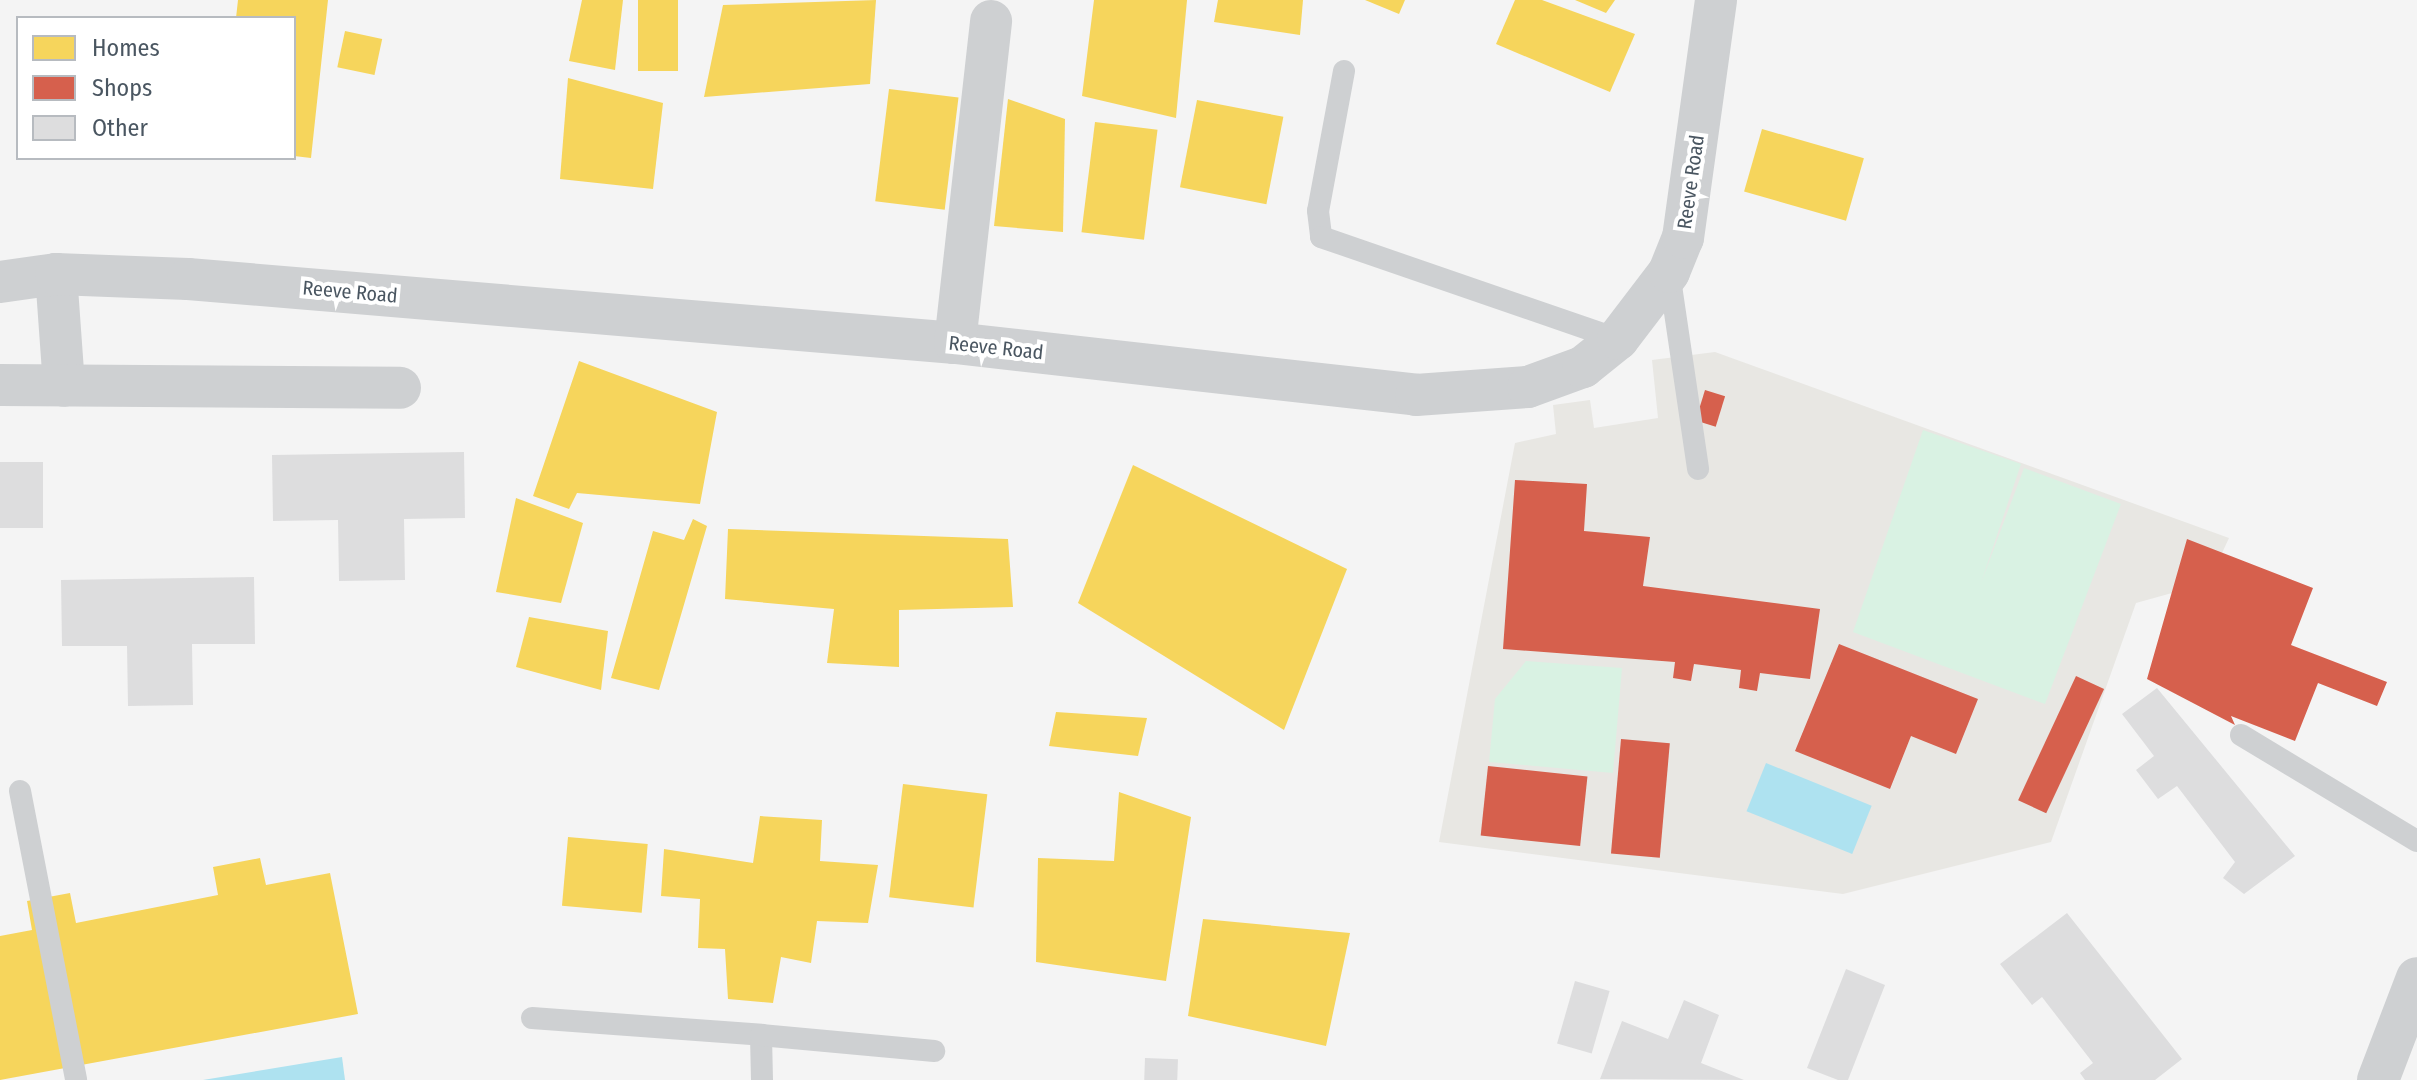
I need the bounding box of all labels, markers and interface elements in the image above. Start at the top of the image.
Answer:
legend [16,16,296,160]
text: Homes [92,34,160,62]
text: Shops [92,74,152,102]
text: Other [92,114,148,142]
street label: Reeve Road [1672,133,1710,231]
street label: Reeve Road [302,276,398,308]
street label: Reeve Road [947,331,1045,365]

